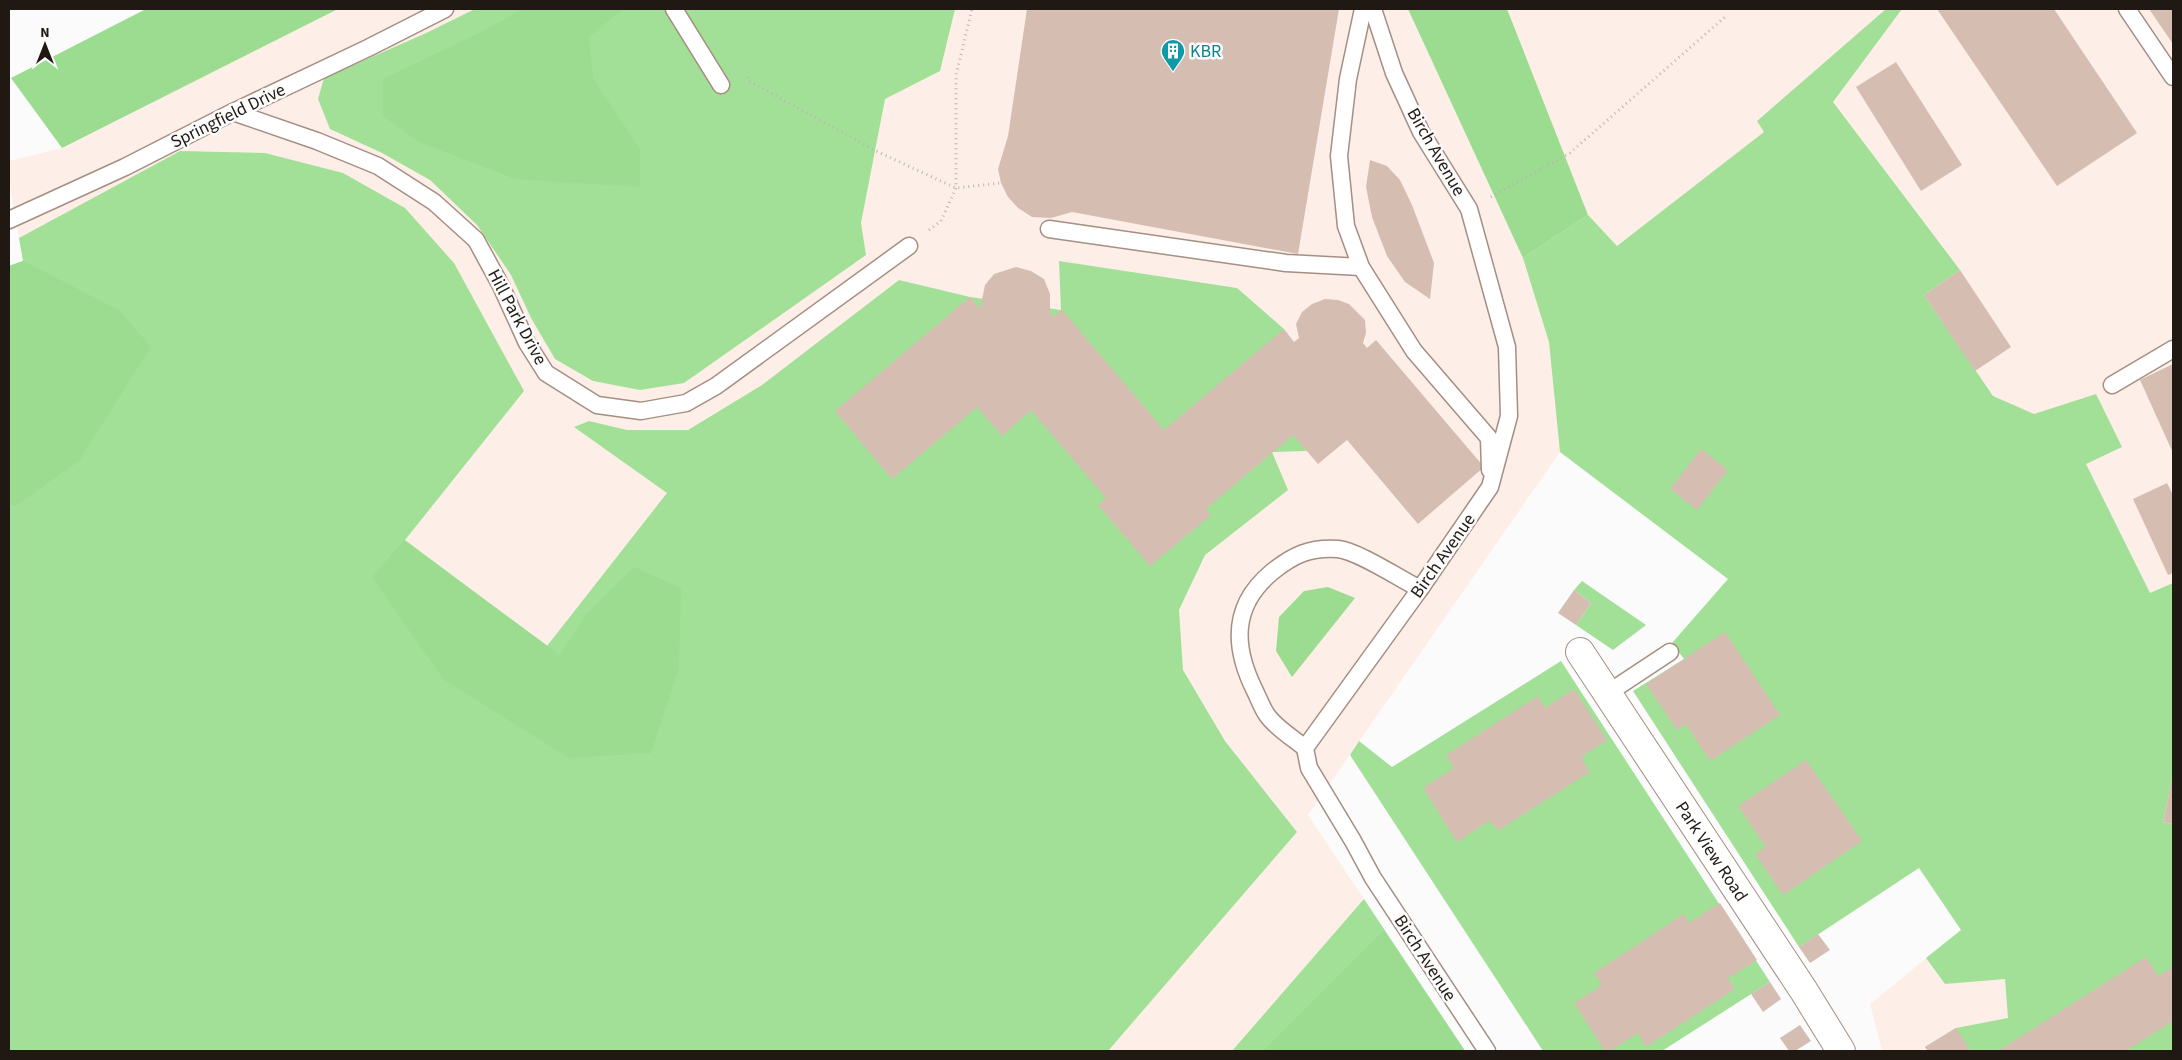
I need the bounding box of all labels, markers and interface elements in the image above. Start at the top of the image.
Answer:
north arrow [20,20,70,70]
text: N [40,23,50,43]
building icon: KBR [1160,38,1186,72]
place label: KBR [1190,39,1221,64]
street label: Springfield Drive [166,77,290,155]
street label: Birch Avenue [1401,103,1471,201]
street label: Hill Park Drive [481,265,553,369]
street label: Birch Avenue [1405,509,1481,603]
street label: Park View Road [1670,796,1754,906]
street label: Birch Avenue [1388,910,1462,1006]

